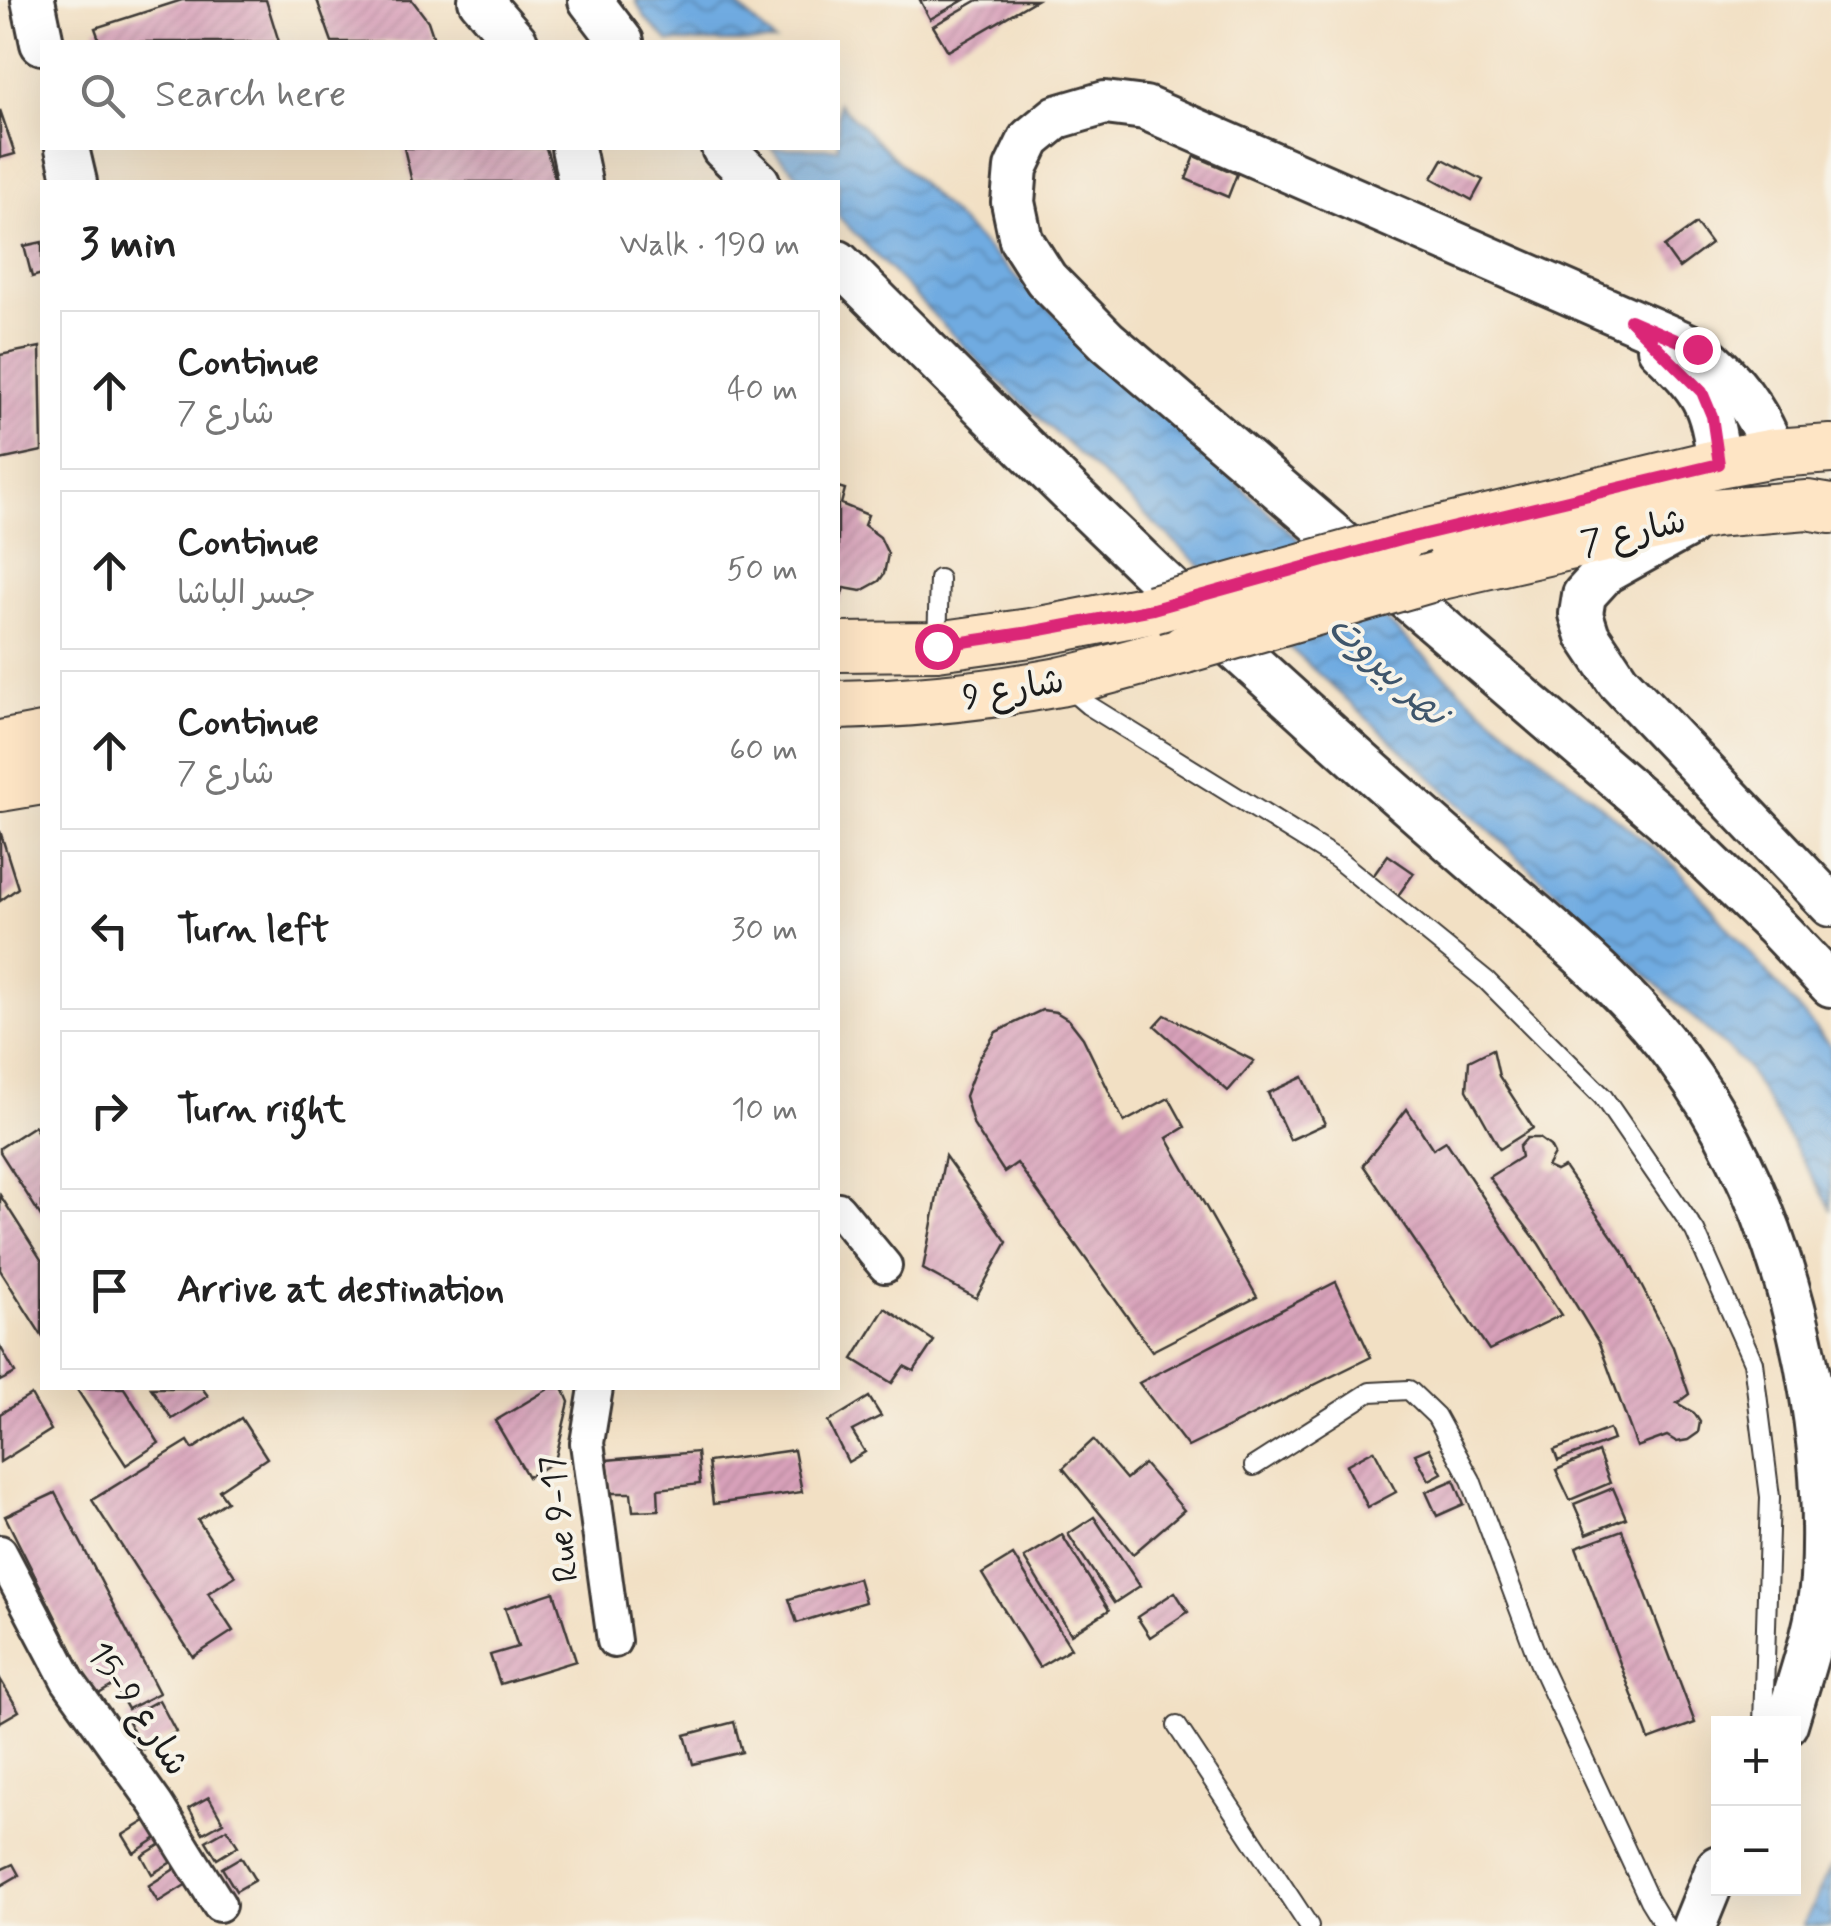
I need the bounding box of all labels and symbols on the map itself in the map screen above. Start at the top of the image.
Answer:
route end [1675,327,1721,373]
street label: شارع 7 [1576,499,1690,567]
water label: نهر بيروت [1317,604,1461,741]
route start [915,624,961,670]
street label: شارع 9 [959,658,1068,722]
street label: Rue 9-17 [529,1453,591,1585]
street label: شارع 9-15 [76,1633,199,1785]

